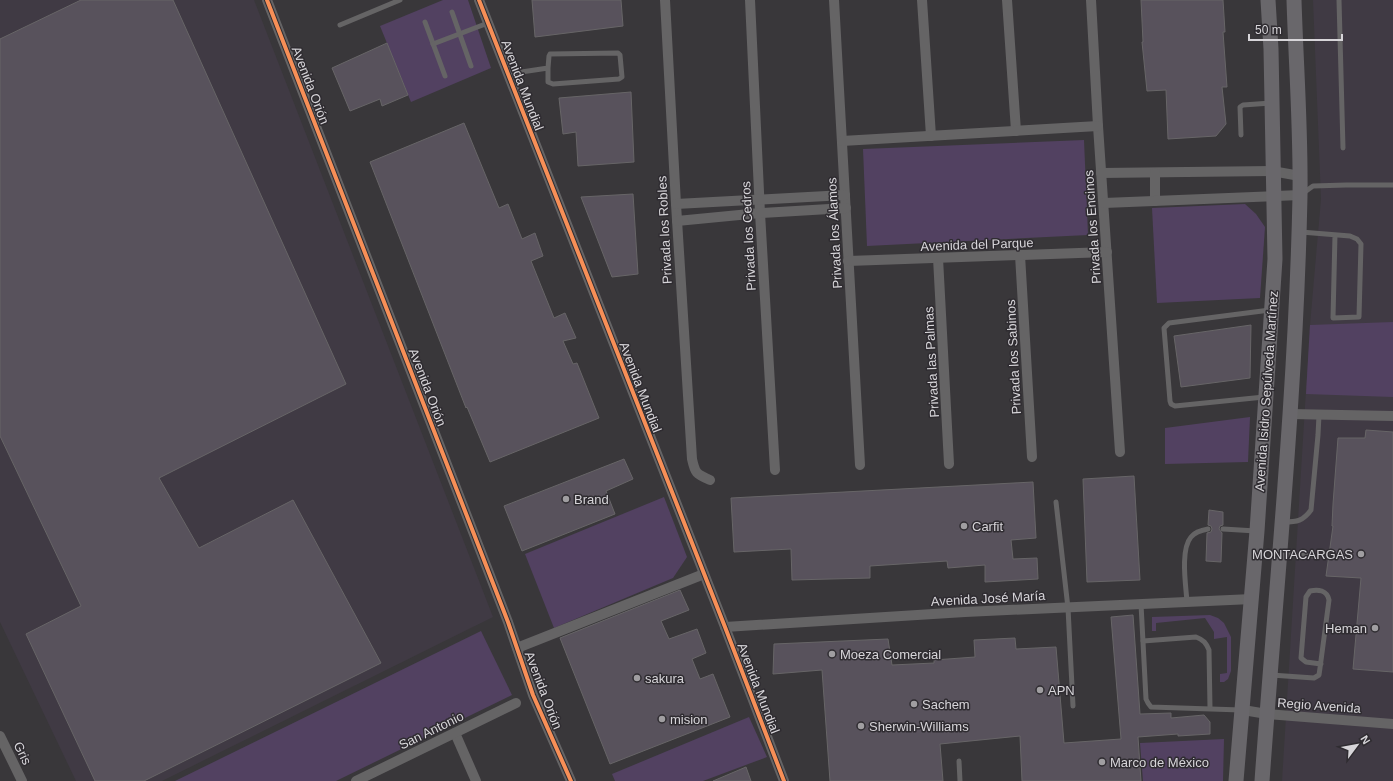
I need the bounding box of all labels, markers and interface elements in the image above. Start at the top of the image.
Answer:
scale bar [1249,16,1342,42]
text: 50 m [1255,23,1282,37]
street label: Avenida Mundial [498,38,547,133]
street label: Avenida Orión [289,44,332,126]
street label: Privada los Encinos [1081,169,1104,284]
street label: Privada los Robles [654,175,675,284]
street label: Privada los Álamos [824,177,845,289]
street label: Privada los Cedros [738,180,759,291]
street label: Avenida del Parque [920,235,1034,254]
street label: Avenida Isidro Sepúlveda Martínez [1252,290,1281,492]
street label: Privada los Sabinos [1003,299,1024,415]
street label: Privada las Palmas [921,306,942,418]
street label: Avenida Mundial [616,340,665,435]
street label: Avenida Orión [406,346,449,428]
place label: Brand [574,492,609,507]
marker: Brand [561,494,571,504]
place label: Carfit [972,519,1003,534]
marker: Carfit [959,521,969,531]
place label: MONTACARGAS [1252,547,1353,562]
marker: MONTACARGAS [1356,549,1366,559]
street label: Avenida José María [930,588,1046,609]
place label: Heman [1325,621,1367,636]
marker: Heman [1370,623,1380,633]
street label: Avenida Mundial [734,641,783,736]
place label: Moeza Comercial [840,647,941,662]
street label: Avenida Orión [522,649,565,731]
marker: Moeza Comercial [827,649,837,659]
place label: sakura [645,671,685,686]
marker: sakura [632,673,642,683]
place label: APN [1048,683,1075,698]
marker: APN [1035,685,1045,695]
street label: Regio Avenida [1277,695,1362,716]
place label: Sachem [922,697,970,712]
marker: Sachem [909,699,919,709]
street label: San Antonio [396,708,466,753]
place label: mision [670,712,708,727]
marker: mision [657,714,667,724]
place label: Sherwin-Williams [869,719,969,734]
marker: Sherwin-Williams [856,721,866,731]
north arrow [1337,725,1377,765]
text: N [1358,733,1373,746]
street label: Gris [11,739,35,768]
place label: Marco de México [1110,755,1209,770]
marker: Marco de México [1097,757,1107,767]

